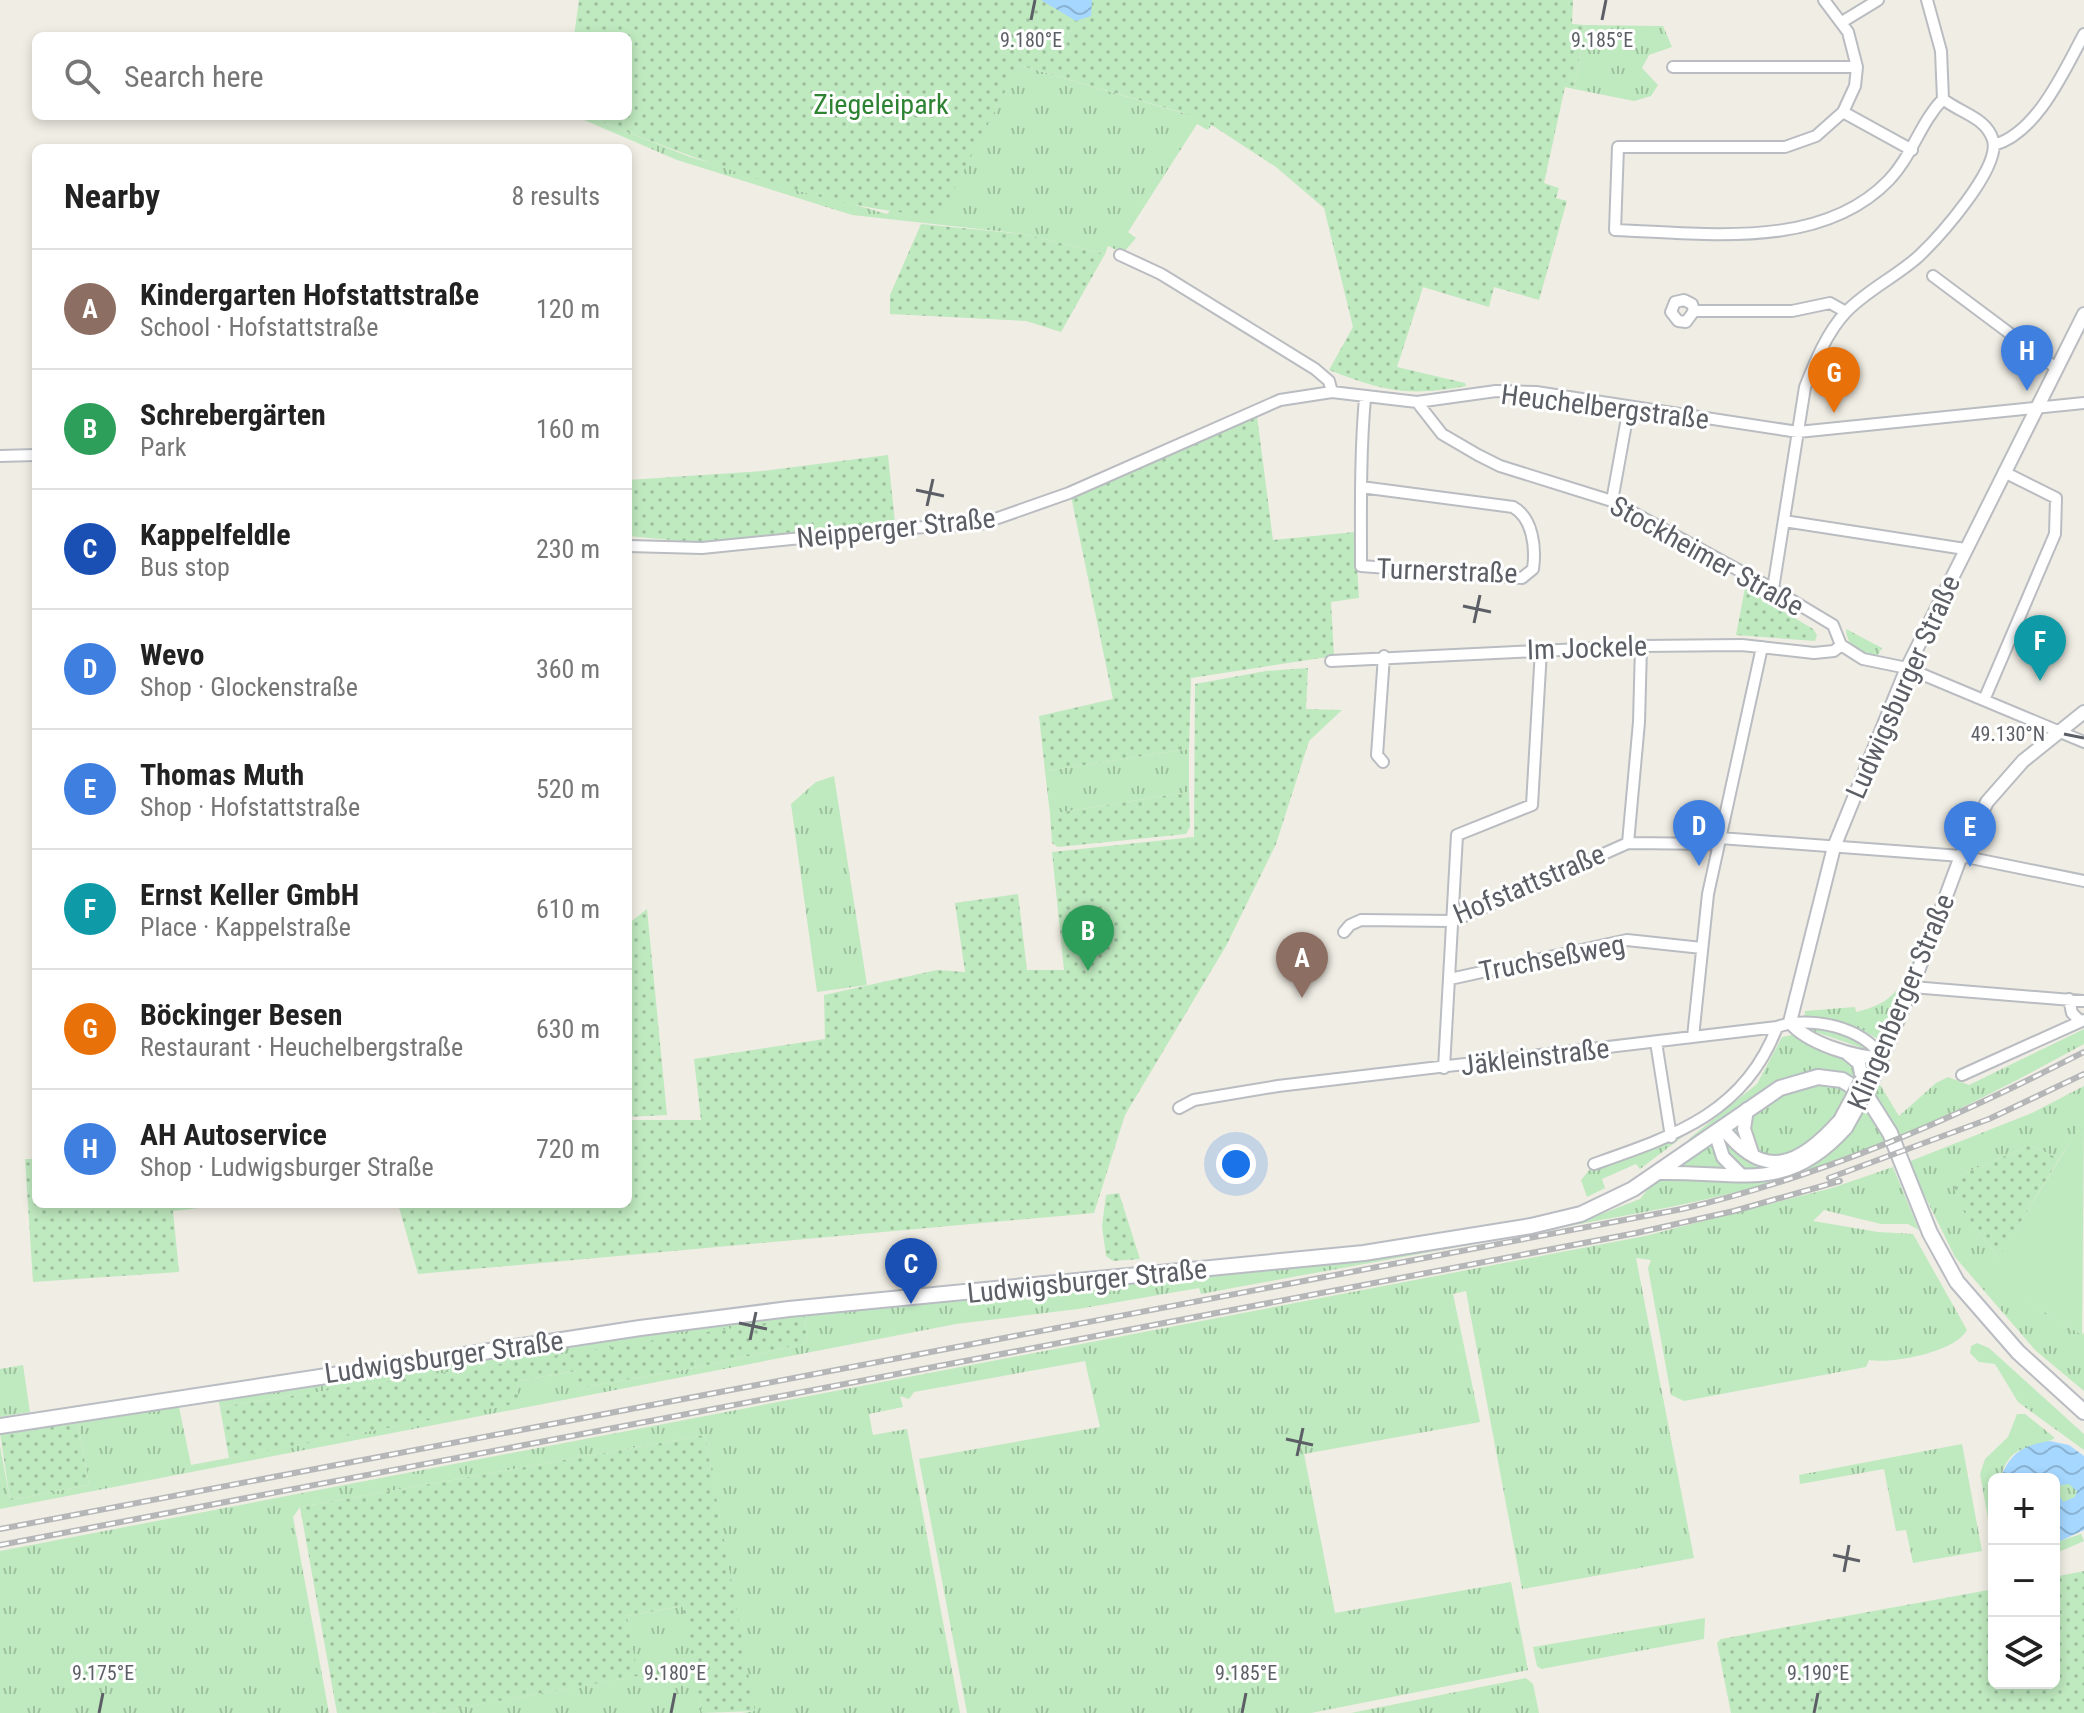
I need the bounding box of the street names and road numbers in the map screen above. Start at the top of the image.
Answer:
street label: Heuchelbergstraße [1499,378,1711,436]
street label: Stockheimer Straße [1604,489,1810,623]
street label: Neipperger Straße [795,501,997,555]
street label: Turnerstraße [1376,552,1518,590]
street label: Ludwigsburger Straße [1839,570,1967,804]
street label: Im Jockele [1526,629,1648,667]
street label: Hofstattstraße [1448,837,1610,931]
street label: Klingenberger Straße [1841,889,1961,1115]
street label: Truchseßweg [1476,928,1628,988]
street label: Jäkleinstraße [1459,1032,1611,1082]
street label: Ludwigsburger Straße [966,1252,1208,1310]
street label: Ludwigsburger Straße [322,1324,566,1390]

